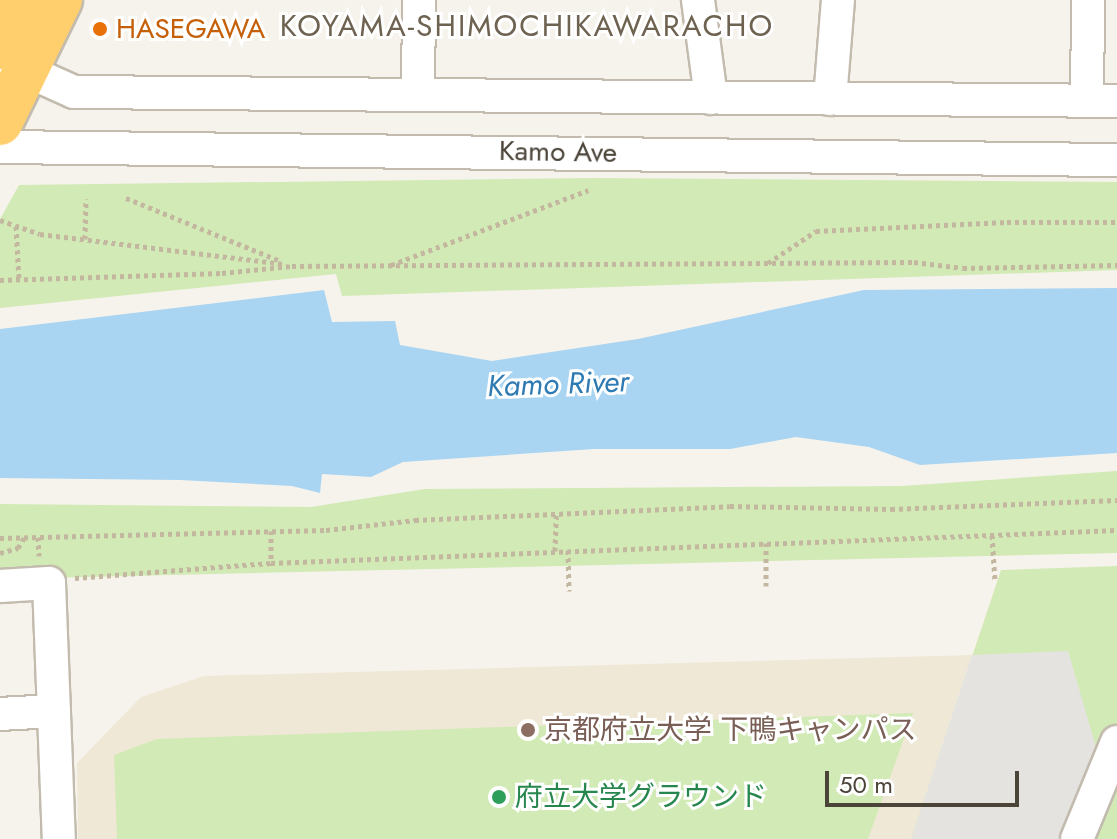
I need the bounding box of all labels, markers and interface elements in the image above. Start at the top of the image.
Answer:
district label: KOYAMA-SHIMOCHIKAWARACHO [280,8,774,44]
place label: HASEGAWA [116,12,265,46]
marker: HASEGAWA [91,20,109,38]
street label: Kamo Ave [499,134,617,170]
water label: Kamo River [486,364,630,404]
place label: 京都府立大学 下鴨キャンパス [544,713,916,747]
marker: 京都府立大学 下鴨キャンパス [519,721,537,739]
scale bar [829,755,1023,805]
text: 50 m [839,767,893,802]
place label: 府立大学グラウンド [515,780,767,814]
marker: 府立大学グラウンド [490,788,508,806]

